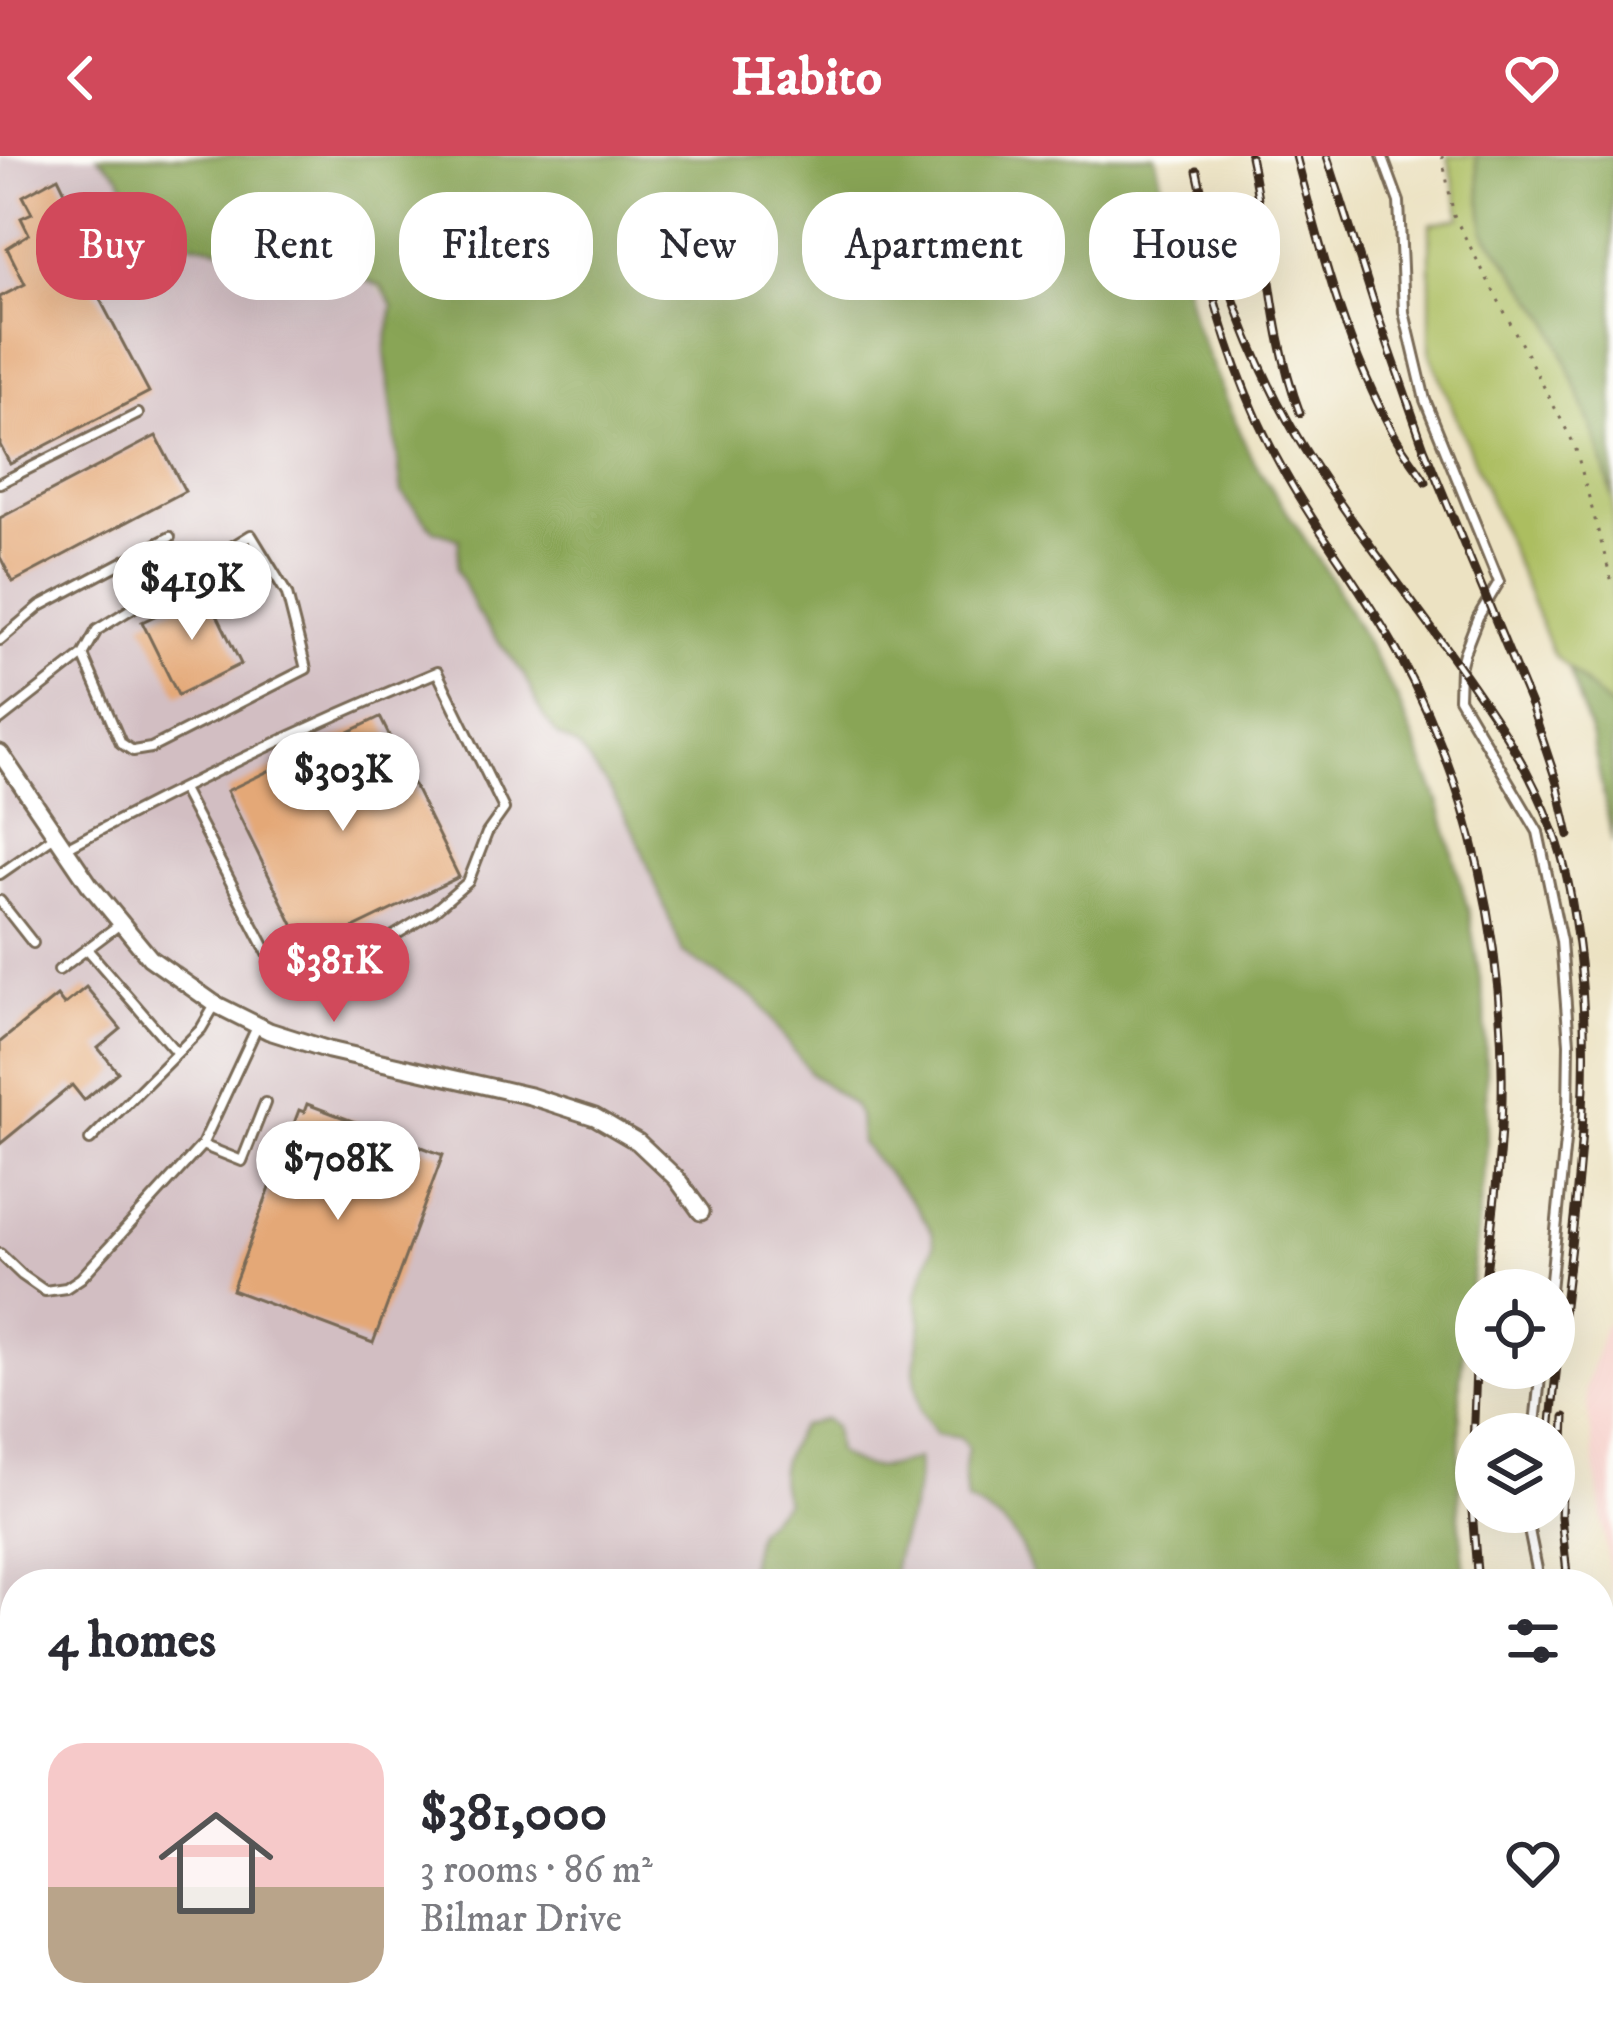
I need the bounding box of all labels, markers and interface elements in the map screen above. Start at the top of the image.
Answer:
icon: back [48,45,114,111]
text: Habito [731,45,882,112]
icon: heart [1499,45,1565,111]
chip: Buy [36,192,187,300]
chip: Rent [211,192,375,300]
chip: Filters [399,192,593,300]
chip: New [617,192,778,300]
chip: Apartment [802,192,1065,300]
chip: House [1089,192,1280,300]
pin: $419K [108,541,276,643]
text: $419K [140,555,244,604]
pin: $303K [259,732,427,834]
text: $303K [294,746,392,795]
pin: $381K [250,923,418,1025]
text: $381K [285,937,383,986]
pin: $708K [254,1121,422,1223]
text: $708K [283,1135,393,1184]
map controls [1455,1269,1575,1533]
button: locate [1455,1269,1575,1389]
button: layers [1455,1413,1575,1533]
icon: filters [1500,1608,1566,1674]
text: 4 homes [48,1609,216,1673]
text: $381,000 [420,1782,607,1846]
icon: home [144,1791,288,1935]
icon: heart [1500,1830,1566,1896]
text: 3 rooms · 86 m² [420,1846,653,1895]
text: Bilmar Drive [420,1895,622,1944]

